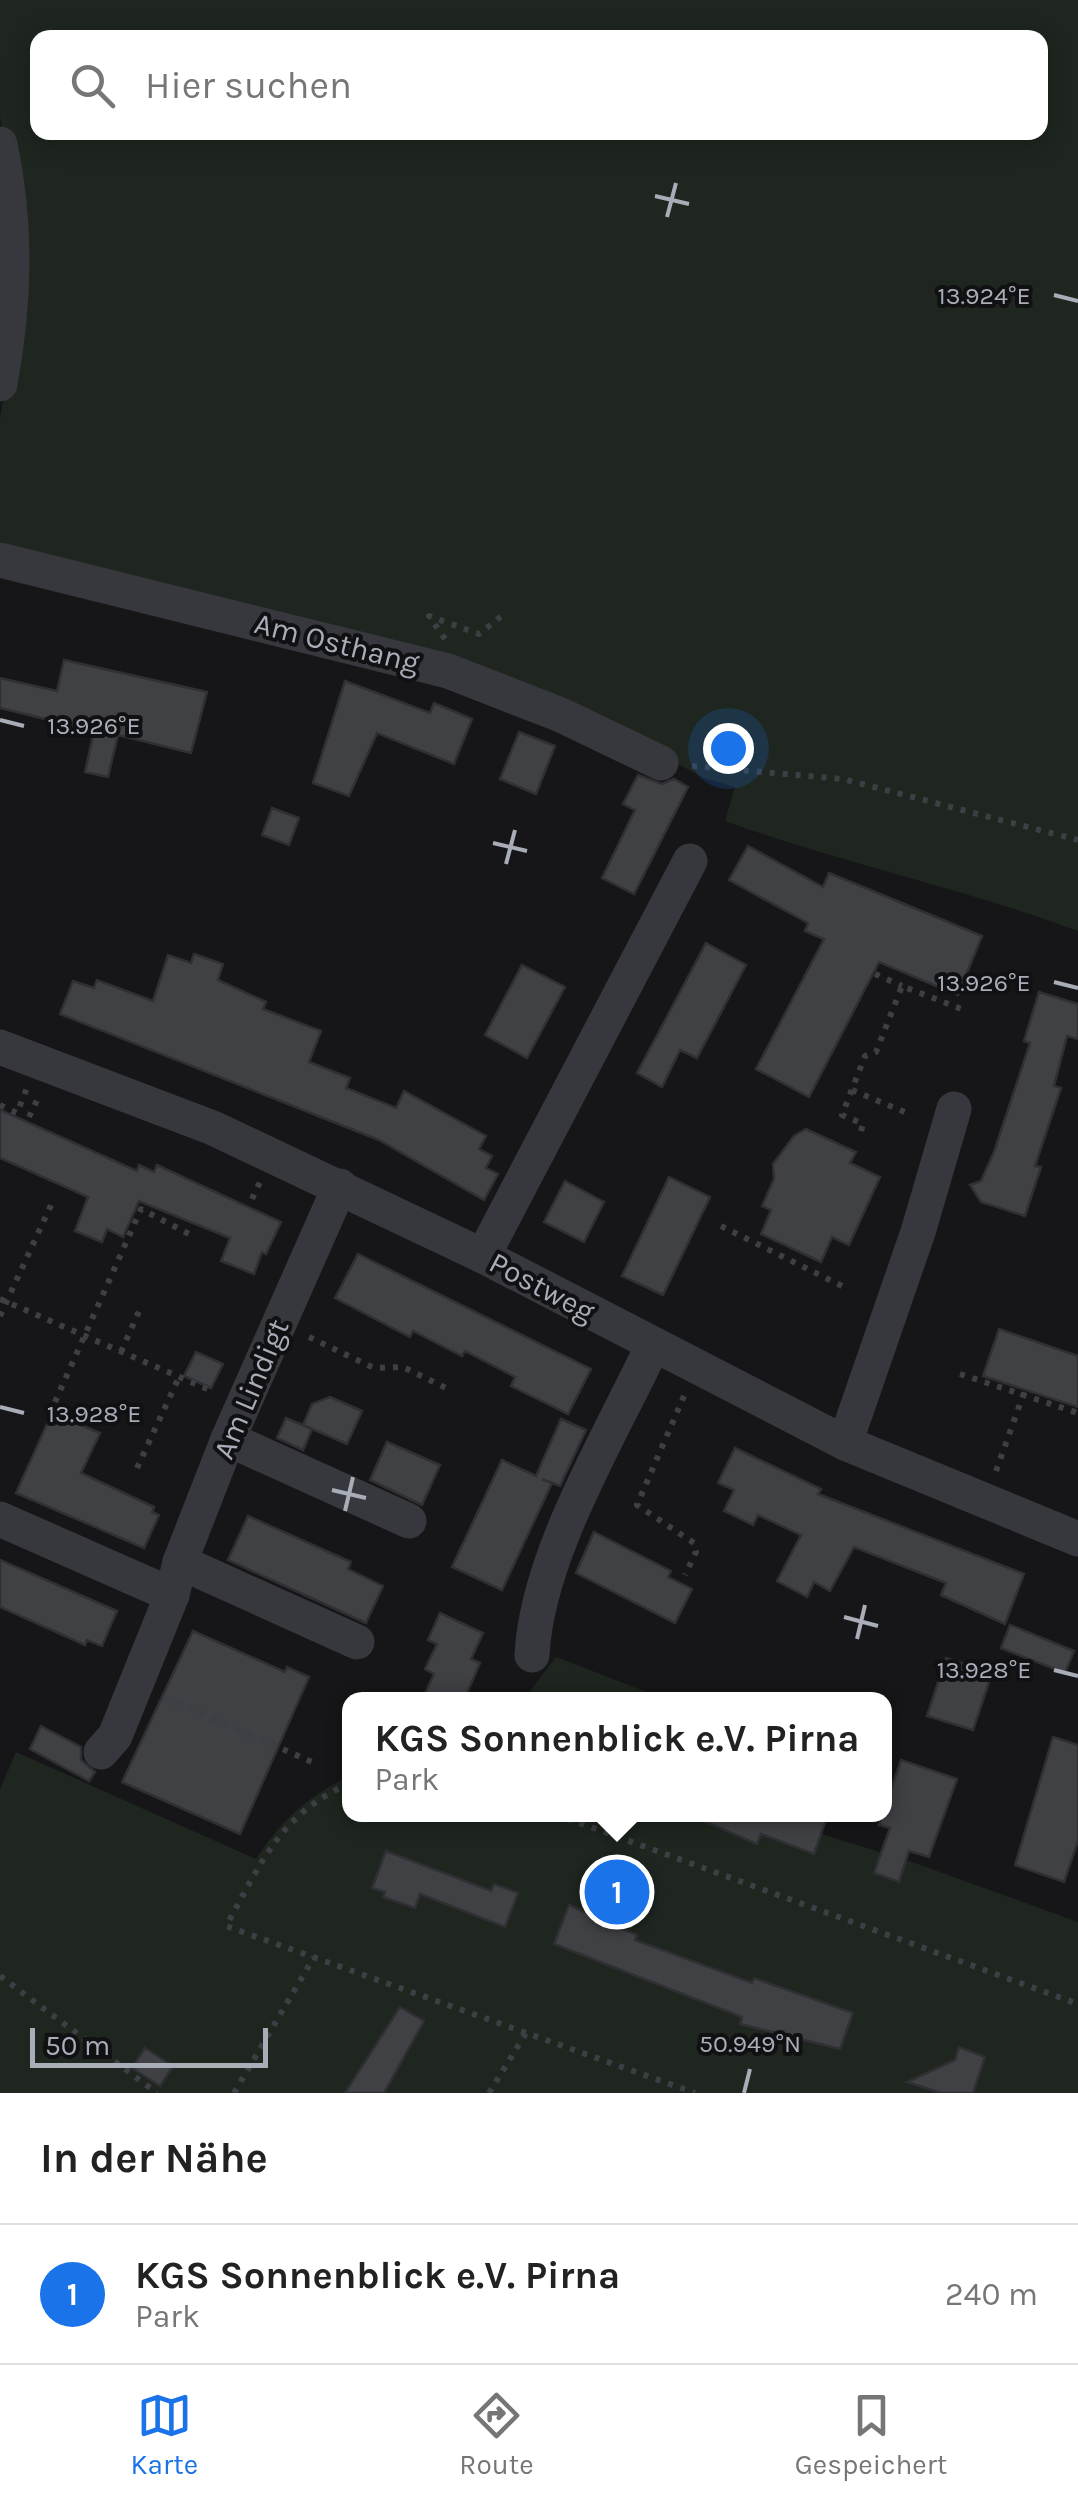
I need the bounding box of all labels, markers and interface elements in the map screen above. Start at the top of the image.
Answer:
search box [30,30,1048,140]
icon: search [65,58,120,113]
text: Hier suchen [145,63,352,108]
text: 13.924°E [937,281,1031,310]
street label: Am Osthang [251,605,423,681]
text: 13.926°E [47,711,141,740]
your location [703,723,754,774]
text: 13.926°E [937,968,1031,997]
street label: Postweg [483,1244,601,1330]
street label: Am Lindigt [205,1314,297,1464]
text: 13.928°E [47,1399,141,1428]
text: 13.928°E [937,1655,1031,1684]
popup [342,1692,892,1822]
text: KGS Sonnenblick e.V. Pirna [374,1716,860,1761]
text: Park [374,1761,439,1798]
pin: 1 [584,1854,650,1930]
scale bar [30,2023,268,2068]
text: 50 m [45,2029,110,2062]
text: 50.949°N [699,2029,801,2058]
text: In der Nähe [40,2133,268,2183]
text: KGS Sonnenblick e.V. Pirna [135,2253,620,2298]
text: 1 [67,2276,78,2313]
text: 240 m [945,2276,1038,2313]
text: Park [135,2298,200,2335]
tab: Karte [131,2388,198,2481]
tab: Route [459,2388,534,2481]
tab: Gespeichert [795,2388,947,2481]

